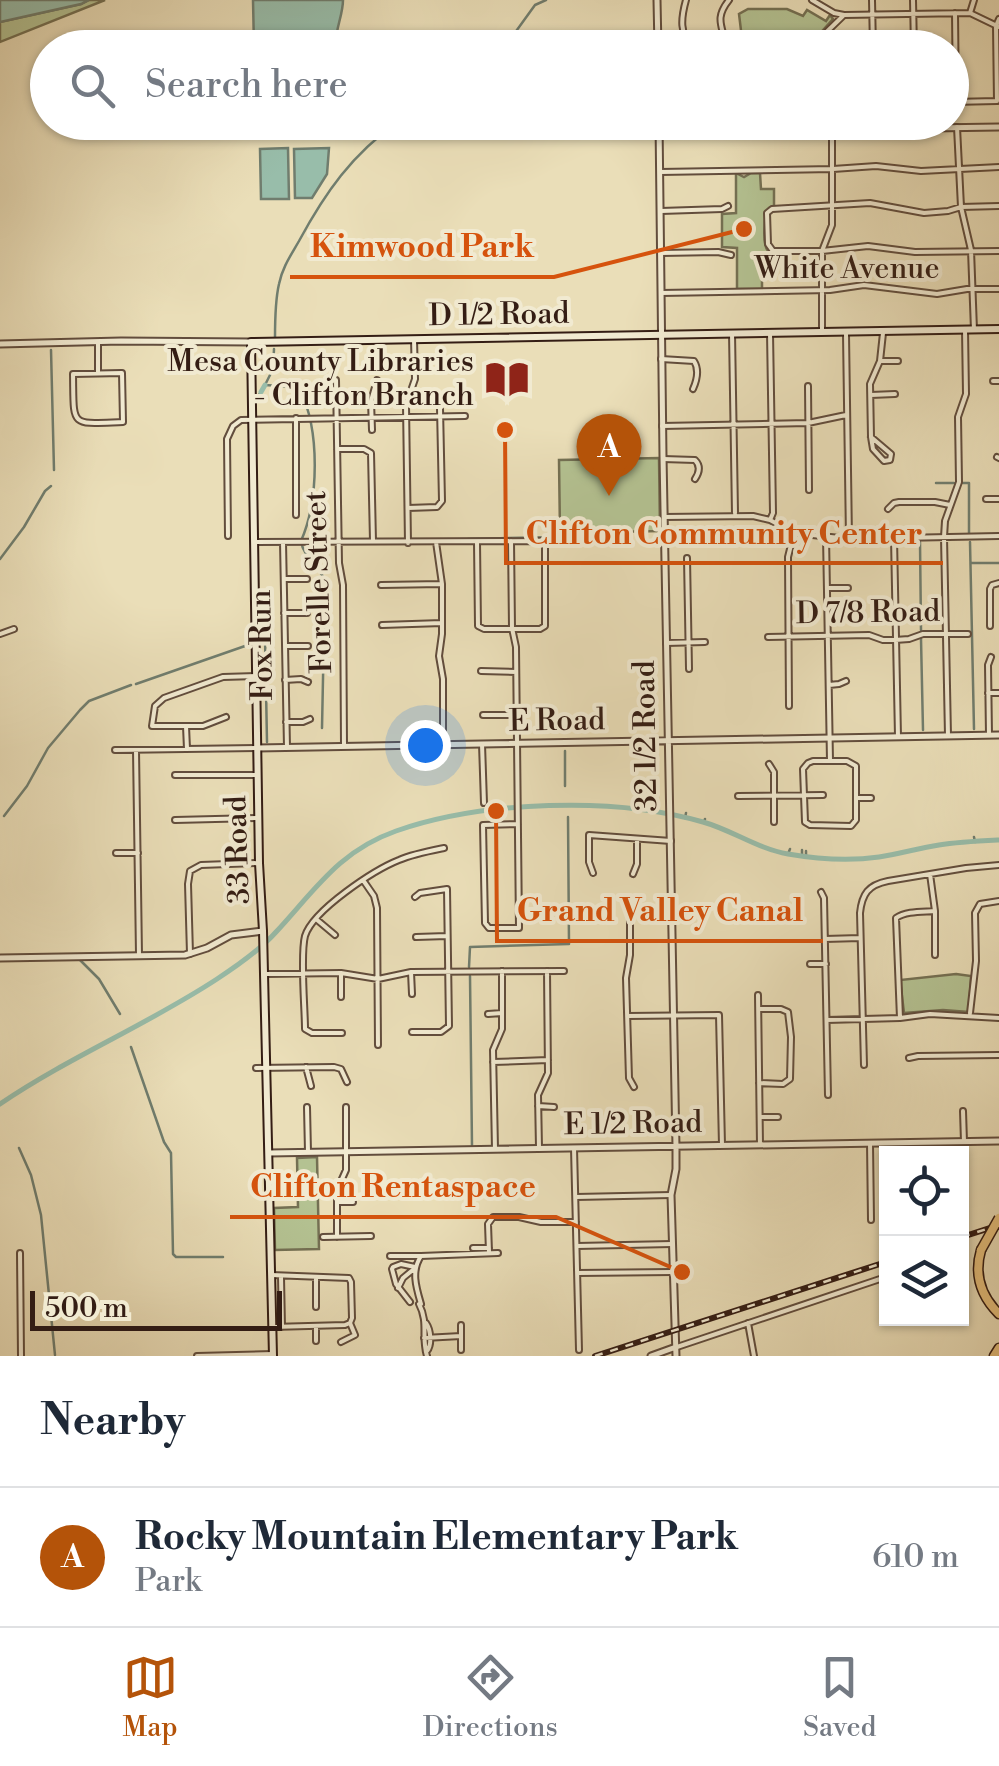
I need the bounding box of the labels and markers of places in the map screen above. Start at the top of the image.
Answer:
callout: Kimwood Park [290,215,554,277]
place label: Mesa County Libraries - Clifton Branch [167,343,474,415]
library icon: Mesa County Libraries - Clifton Branch [483,355,531,403]
pin: A [576,414,642,496]
callout: Clifton Community Center [506,501,943,563]
callout: Grand Valley Canal [497,879,823,941]
callout: Clifton Rentaspace [230,1155,556,1217]

